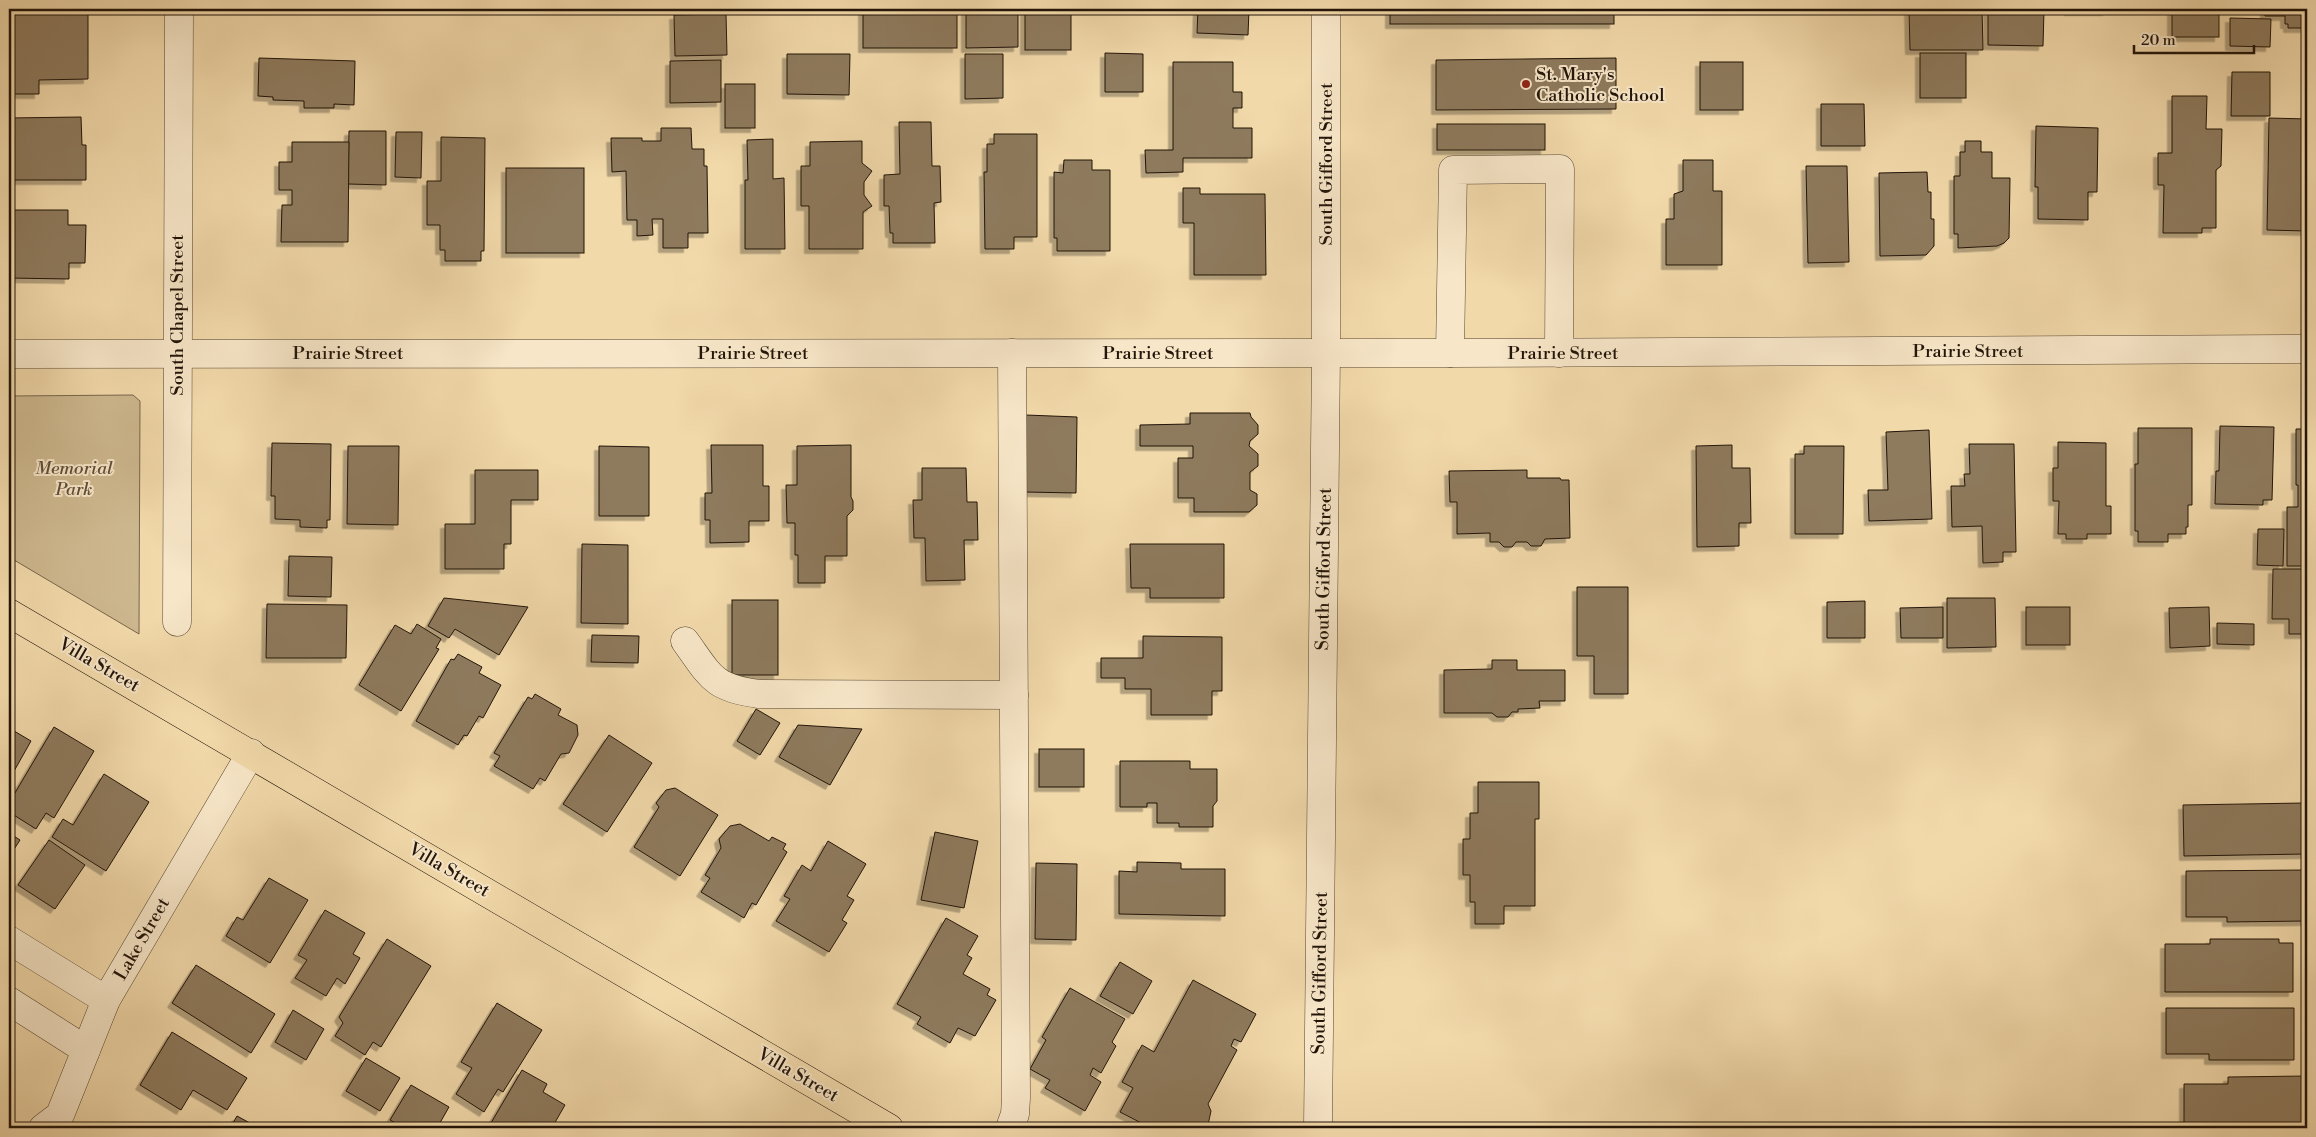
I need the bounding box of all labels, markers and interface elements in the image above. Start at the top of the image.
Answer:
scale bar [2134,22,2254,54]
text: 20 m [2141,31,2176,50]
place label: St. Mary's Catholic School [1536,63,1665,107]
marker: St. Mary's Catholic School [1520,78,1532,90]
street label: South Gifford Street [1315,82,1338,245]
street label: South Chapel Street [166,234,189,396]
street label: Prairie Street [1913,340,2024,363]
street label: Prairie Street [293,342,404,365]
street label: Prairie Street [698,342,809,365]
street label: Prairie Street [1103,342,1214,365]
street label: Prairie Street [1508,342,1619,365]
park label: Memorial Park [35,457,113,501]
street label: South Gifford Street [1311,487,1337,651]
street label: Villa Street [53,632,144,698]
street label: Villa Street [403,837,494,903]
street label: South Gifford Street [1307,891,1333,1055]
street label: Lake Street [109,893,175,985]
street label: Villa Street [752,1042,843,1108]

